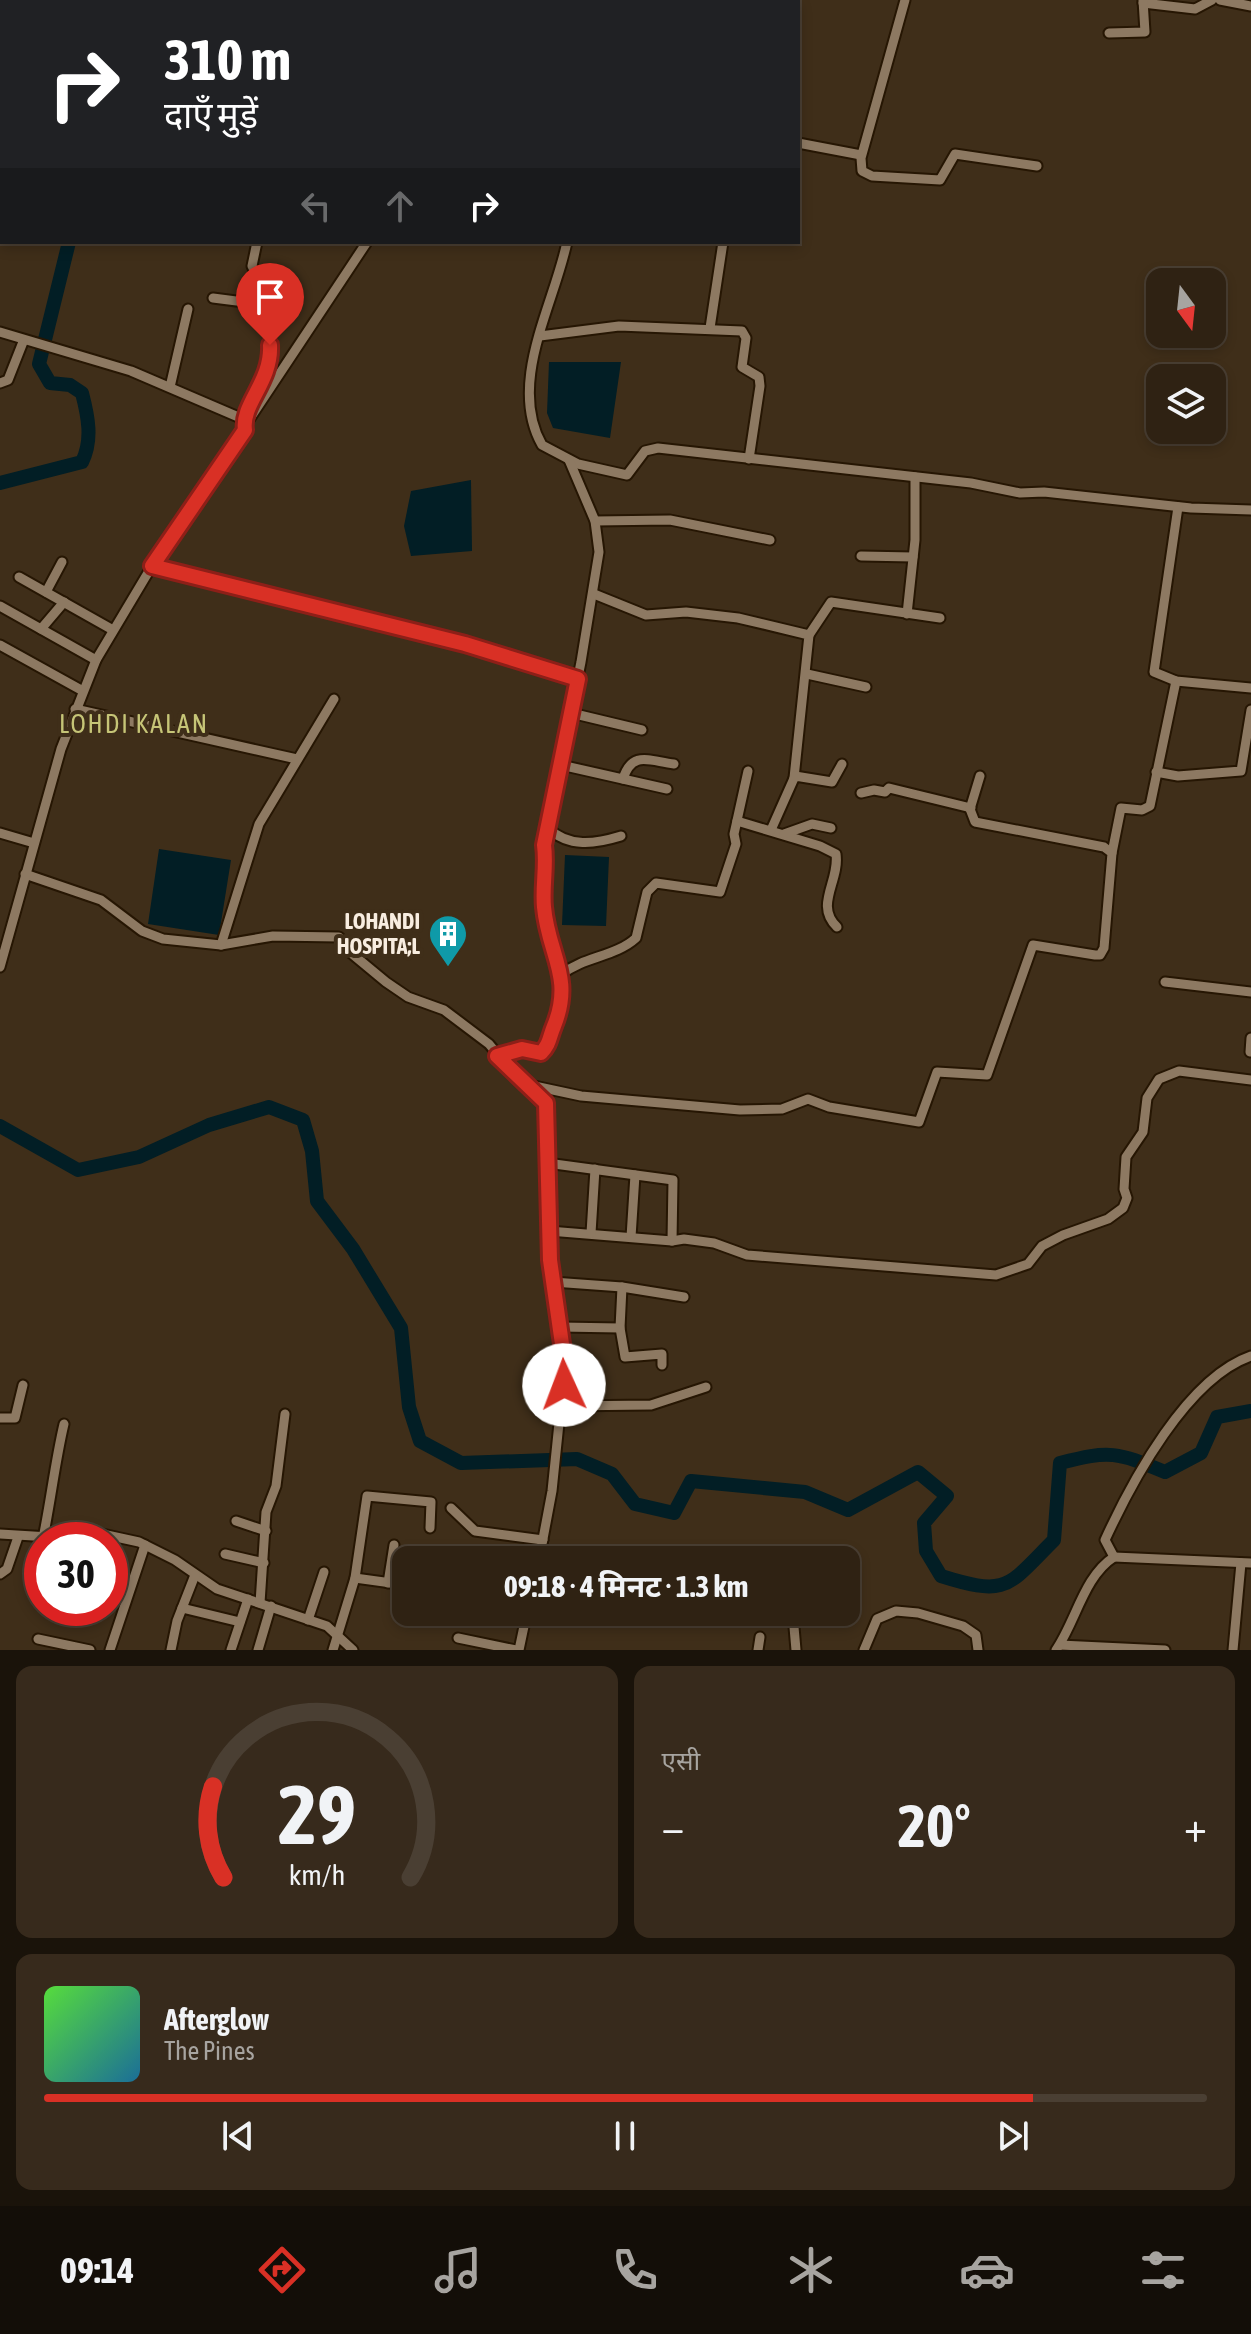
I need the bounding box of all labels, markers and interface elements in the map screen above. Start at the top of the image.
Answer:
text: 310 m [164,28,291,92]
icon: right [32,32,136,136]
text: दाएँ मुड़ें [164,94,258,136]
icon: left [294,184,338,228]
icon: ahead [378,184,422,228]
icon: right [462,184,506,228]
pin [236,263,304,345]
north arrow [1146,268,1226,348]
map controls [1146,268,1226,444]
icon: arrive [248,275,292,319]
button: layers [1146,364,1226,444]
district label: LOHDI KALAN [59,709,209,739]
place label: LOHANDI HOSPITA;L [337,908,420,959]
building icon: LOHANDI HOSPITA;L [427,913,469,968]
position arrow [522,1343,606,1427]
speed limit sign: 30 [24,1522,128,1626]
text: 09:18 · 4 मिनट · 1.3 km [504,1569,748,1603]
text: एसी [662,1746,700,1776]
text: 29 [278,1766,356,1862]
text: 20° [898,1791,971,1860]
text: − [662,1801,684,1851]
text: + [1184,1801,1207,1851]
text: km/h [288,1858,345,1891]
text: Afterglow [164,2002,269,2036]
text: The Pines [164,2036,255,2066]
icon: previous [216,2114,260,2158]
icon: pause [603,2114,647,2158]
icon: next [991,2114,1035,2158]
icon: directions [254,2242,310,2298]
icon: music [430,2242,486,2298]
icon: phone [607,2242,663,2298]
icon: climate [783,2242,839,2298]
icon: car [959,2242,1015,2298]
icon: filters [1135,2242,1191,2298]
text: 09:14 [60,2249,134,2291]

